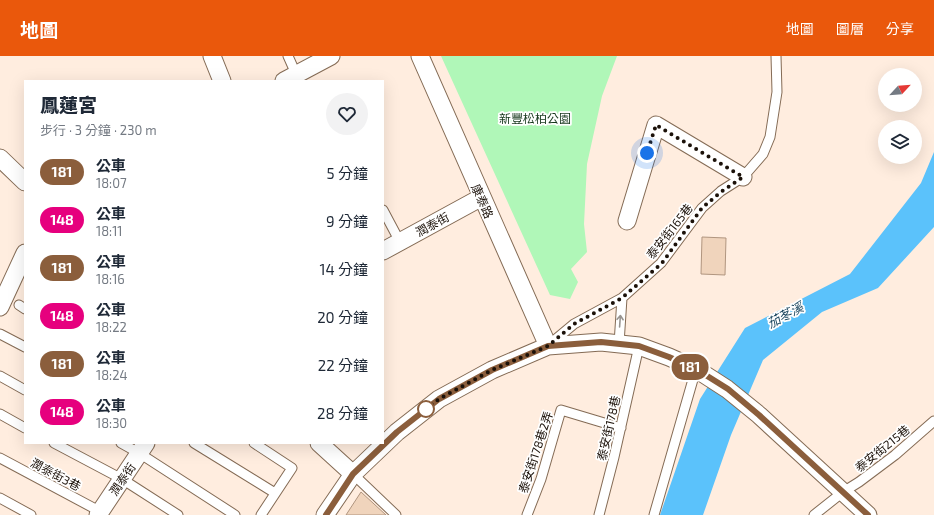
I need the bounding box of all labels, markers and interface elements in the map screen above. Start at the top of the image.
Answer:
text: 地圖 [20,18,58,41]
text: 地圖 [786,20,814,37]
text: 圖層 [836,20,864,37]
text: 分享 [886,20,914,37]
north arrow [878,68,922,112]
map controls [878,68,922,164]
text: 鳳蓮宮 [40,93,97,116]
button: heart [326,93,368,135]
park label: 新豐松柏公園 [499,111,571,125]
button: layers [878,120,922,164]
text: 步行 · 3 分鐘 · 230 m [40,122,157,138]
your location [637,143,657,163]
text: 公車 [96,156,126,174]
text: 181 [52,163,72,180]
text: 5 分鐘 [327,164,368,182]
text: 18:07 [96,175,127,191]
street label: 康泰路 [469,182,497,220]
street label: 泰安街165巷 [643,201,695,261]
text: 公車 [96,204,126,222]
street label: 潤泰街 [413,209,451,239]
text: 148 [50,211,74,228]
text: 9 分鐘 [326,212,368,230]
text: 18:11 [96,223,122,239]
text: 公車 [96,252,126,270]
text: 181 [52,259,72,276]
text: 14 分鐘 [319,260,368,278]
text: 18:16 [96,271,125,287]
water label: 茄苳溪 [764,298,808,331]
text: 公車 [96,300,126,318]
text: 148 [50,307,74,324]
text: 20 分鐘 [317,308,368,326]
one-way arrow [617,315,624,328]
text: 18:22 [96,319,127,335]
text: 公車 [96,348,126,366]
line badge: 181 [667,354,713,380]
text: 181 [52,355,72,372]
text: 22 分鐘 [318,356,368,374]
text: 181 [680,358,700,375]
text: 18:24 [96,367,127,383]
street label: 泰安街178巷 [594,394,622,462]
text: 公車 [96,396,126,414]
unlabelled marker [417,400,435,418]
text: 148 [50,403,74,420]
text: 28 分鐘 [317,404,368,422]
street label: 泰安街178巷2弄 [515,409,555,495]
text: 18:30 [96,415,127,431]
street label: 泰安街215巷 [852,422,912,474]
street label: 潤泰街3巷 [29,455,83,493]
street label: 潤泰街 [106,460,138,498]

